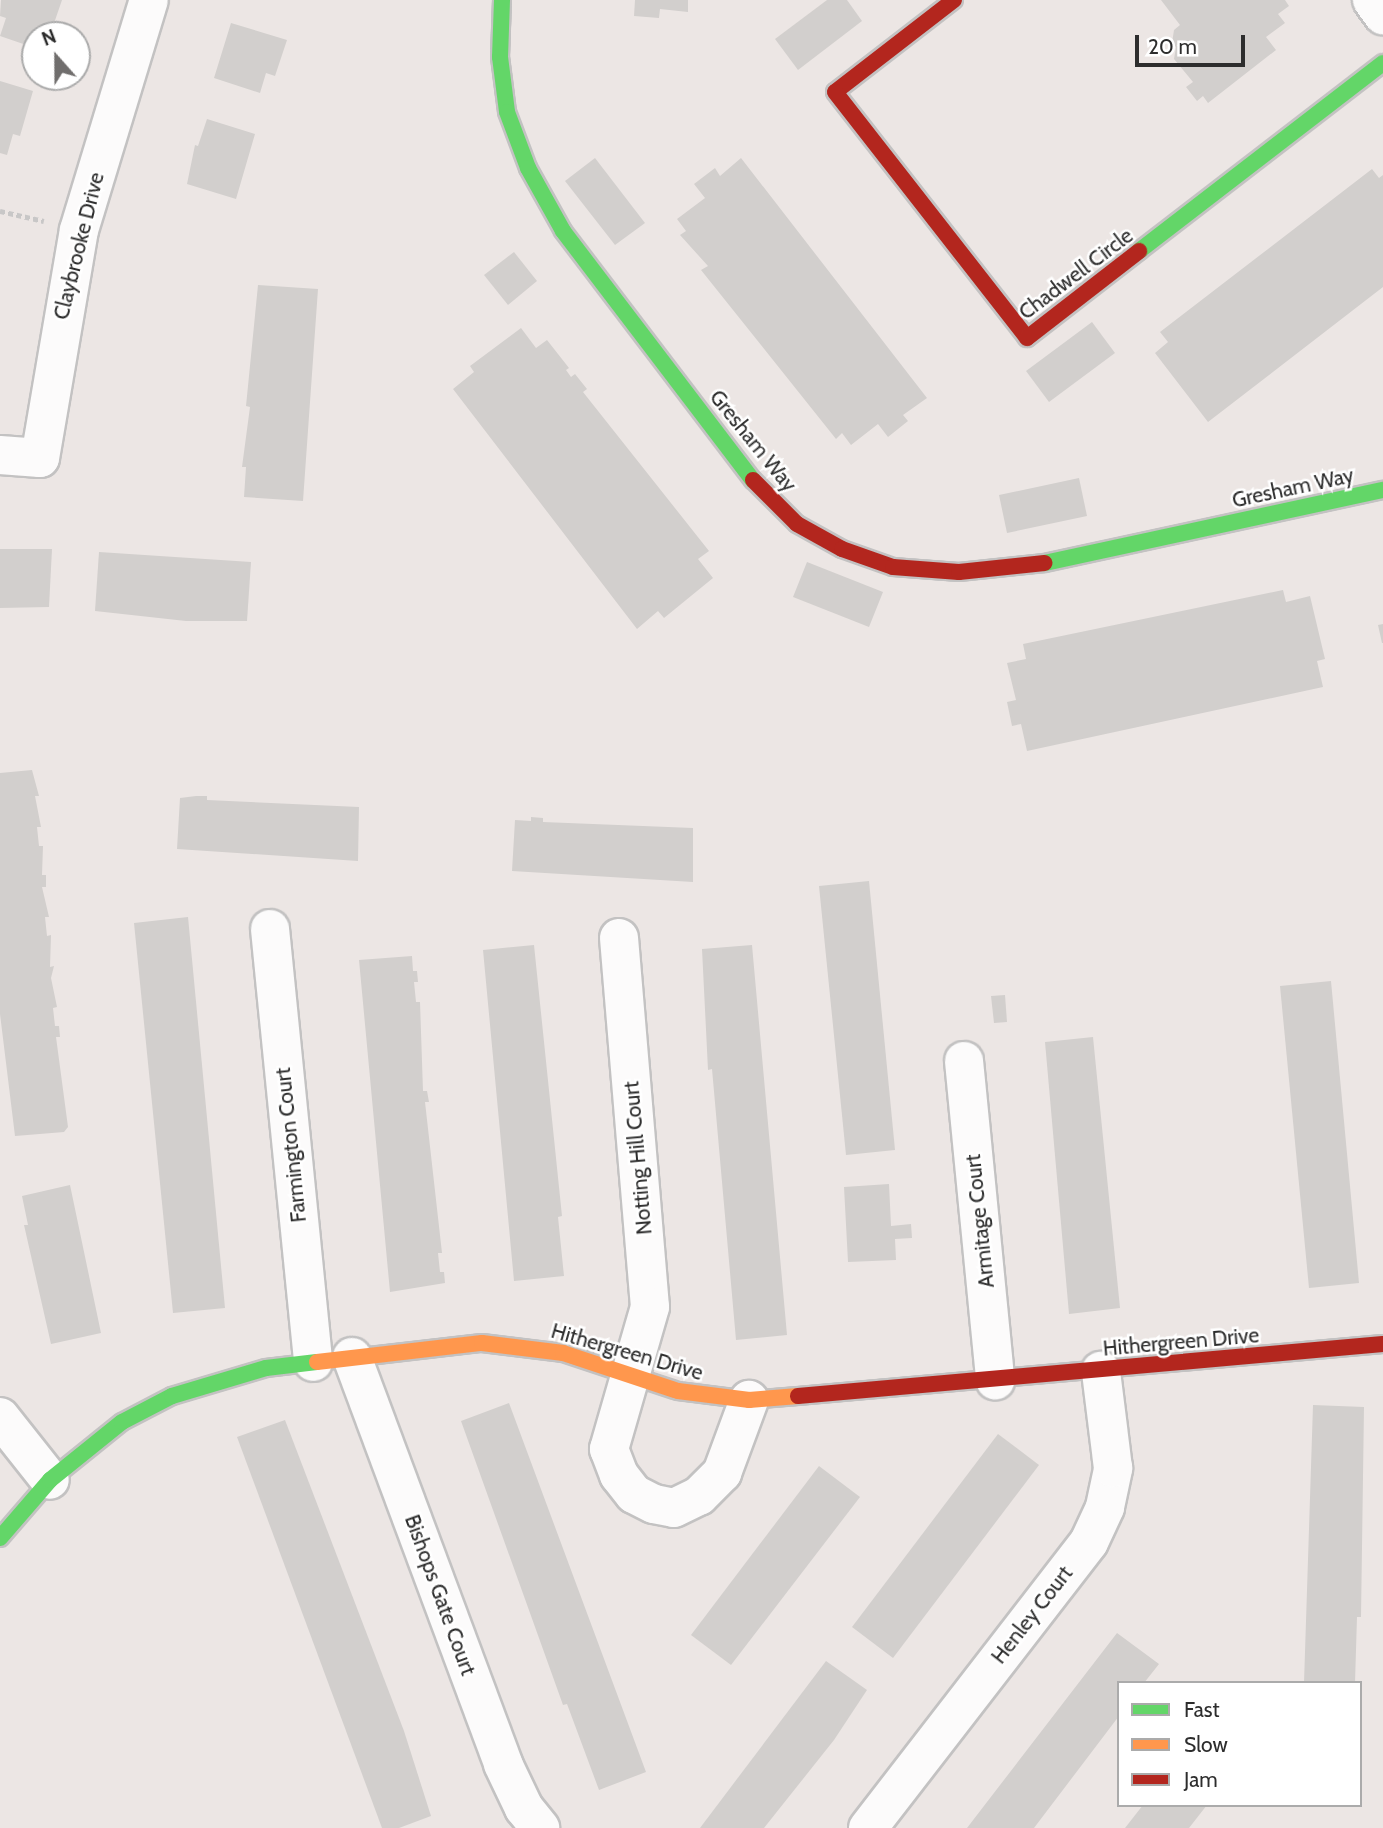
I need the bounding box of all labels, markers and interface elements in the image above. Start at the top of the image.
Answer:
north arrow [21,21,91,91]
scale bar [1138,21,1248,65]
text: N [39,25,59,51]
text: 20 m [1148,34,1197,59]
street label: Claybrooke Drive [49,170,109,322]
street label: Chadwell Circle [1014,223,1138,325]
street label: Gresham Way [704,385,802,497]
street label: Gresham Way [1230,463,1356,513]
street label: Farmington Court [270,1066,312,1224]
street label: Notting Hill Court [619,1080,657,1236]
street label: Armitage Court [960,1153,1000,1289]
street label: Hithergreen Drive [548,1318,706,1386]
street label: Hithergreen Drive [1102,1323,1260,1361]
street label: Bishops Gate Court [399,1511,481,1679]
street label: Henley Court [986,1561,1078,1669]
legend [1117,1681,1362,1807]
text: Fast [1184,1697,1220,1722]
text: Slow [1184,1732,1228,1757]
text: Jam [1184,1767,1218,1792]

